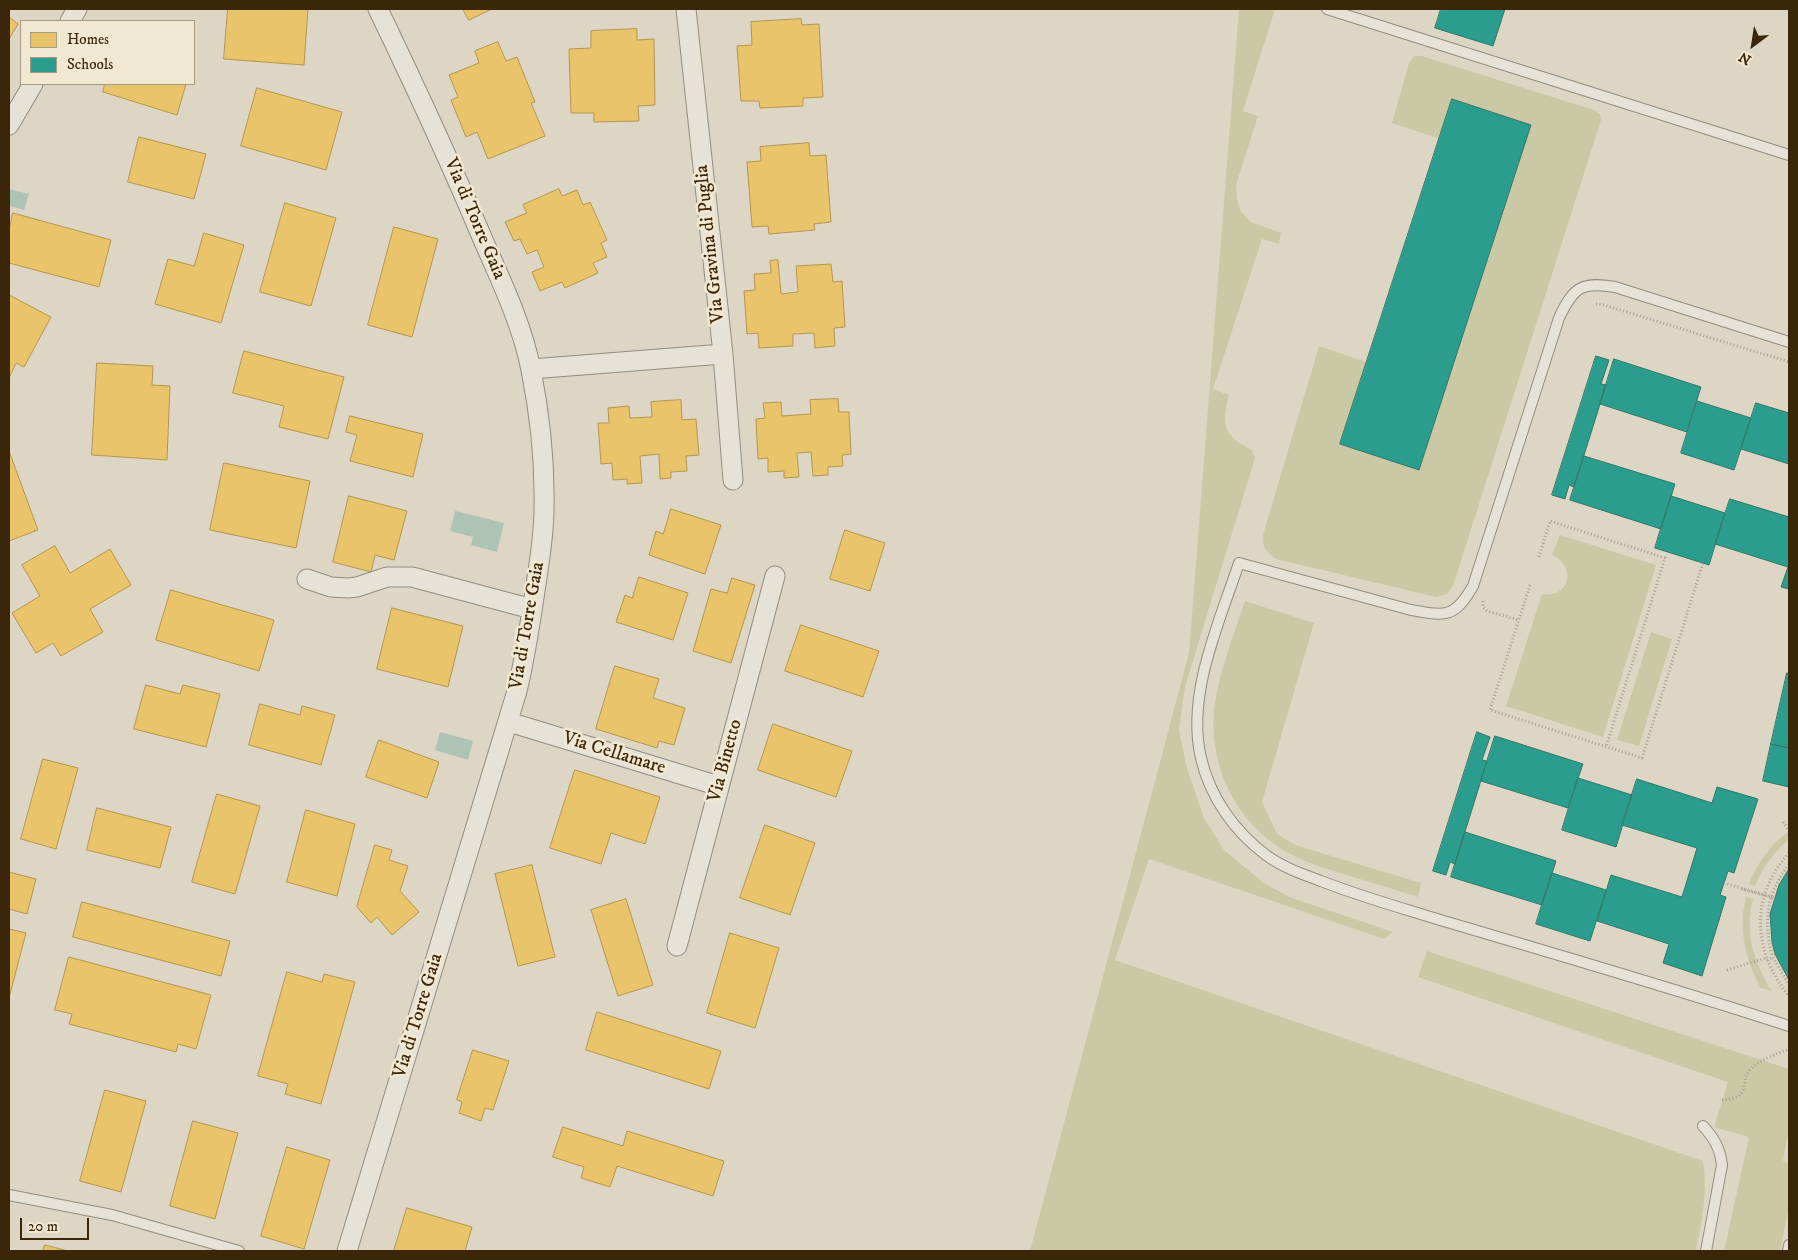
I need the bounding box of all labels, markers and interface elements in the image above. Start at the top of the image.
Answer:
legend [20,20,195,85]
north arrow [1728,20,1778,70]
text: Homes [67,30,109,49]
text: N [1736,47,1755,69]
text: Schools [67,55,113,74]
street label: Via di Torre Gaia [438,155,510,283]
street label: Via Gravina di Puglia [691,164,731,324]
street label: Via di Torre Gaia [506,560,550,692]
street label: Via Binetto [704,717,748,805]
street label: Via Cellamare [560,728,668,780]
street label: Via di Torre Gaia [389,951,449,1081]
scale bar [22,1208,91,1240]
text: 20 m [28,1217,58,1236]

